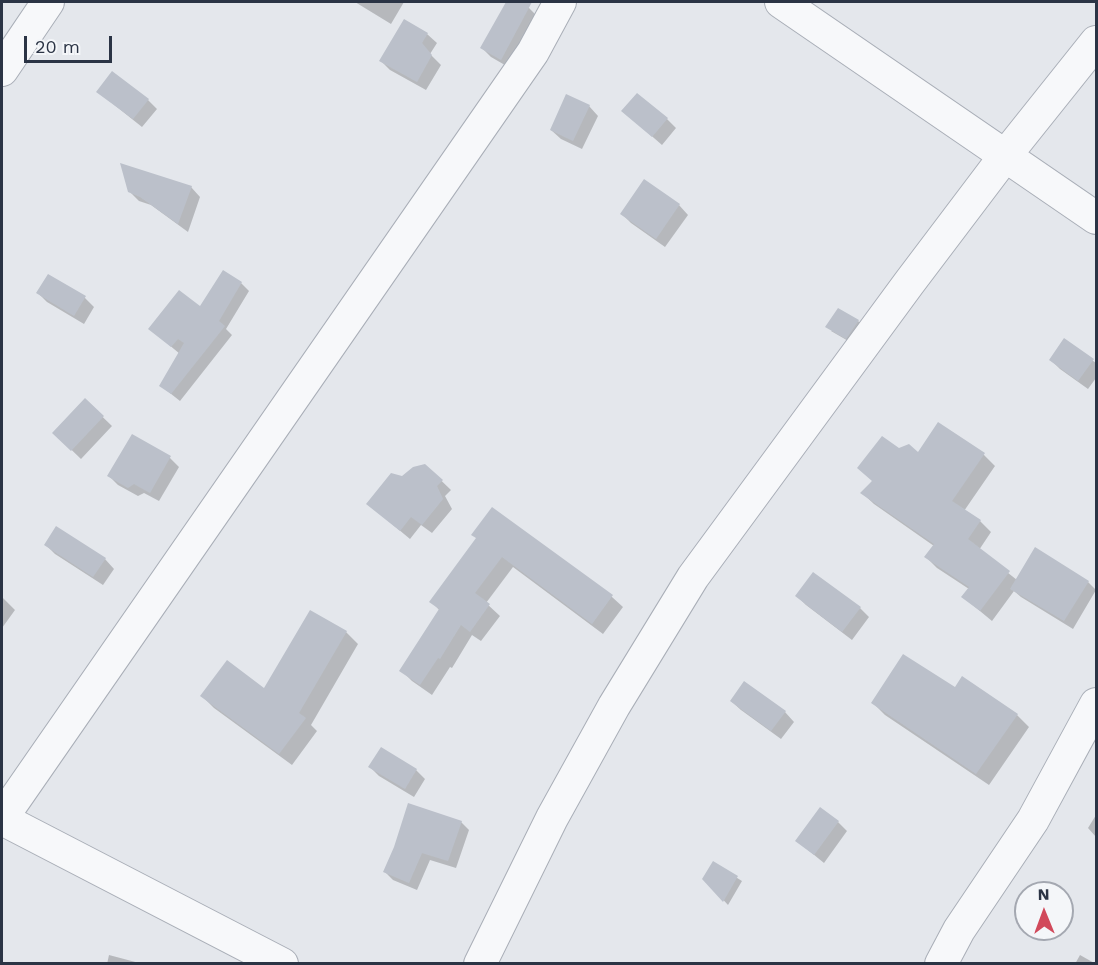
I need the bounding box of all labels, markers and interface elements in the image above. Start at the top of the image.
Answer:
scale bar [27,24,116,62]
text: 20 m [35,36,80,57]
north arrow [1014,881,1074,941]
text: N [1038,885,1050,904]

